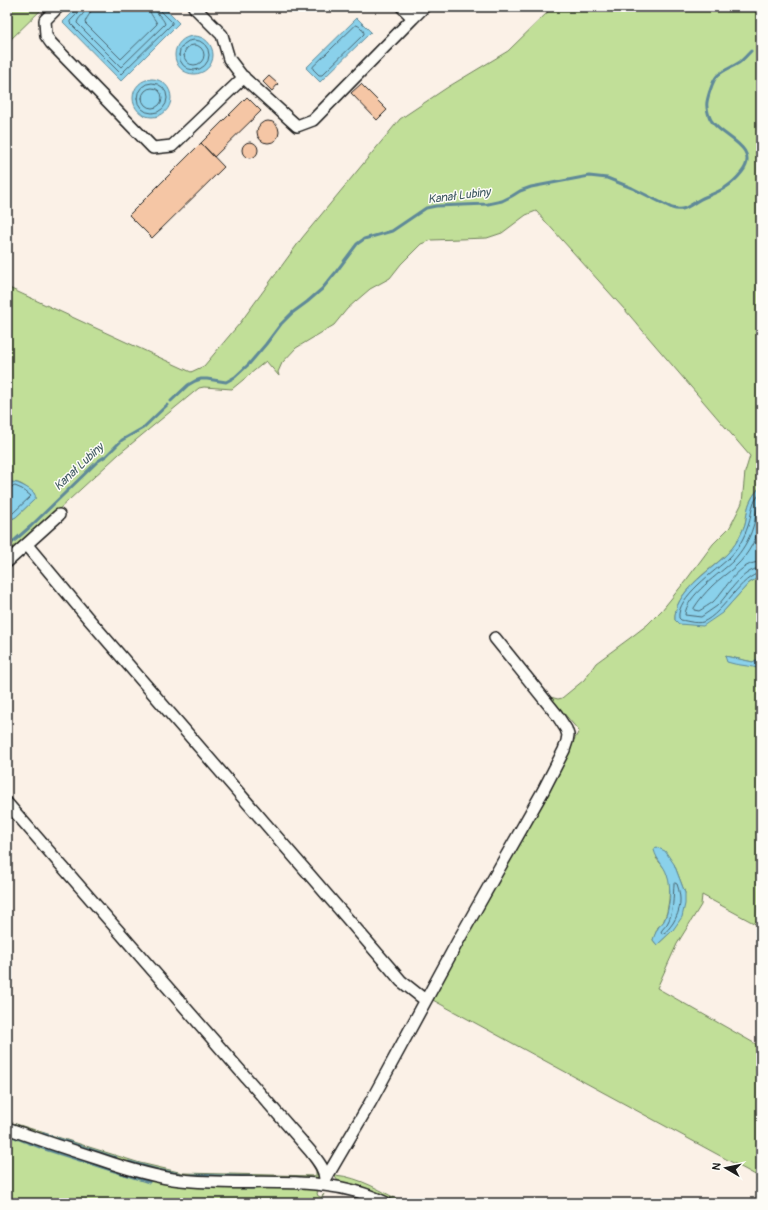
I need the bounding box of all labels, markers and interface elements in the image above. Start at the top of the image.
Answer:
water label: Kanał Lubiny [427,185,493,207]
water label: Kanał Lubiny [51,439,108,494]
north arrow [706,1148,746,1188]
text: N [710,1161,724,1171]

